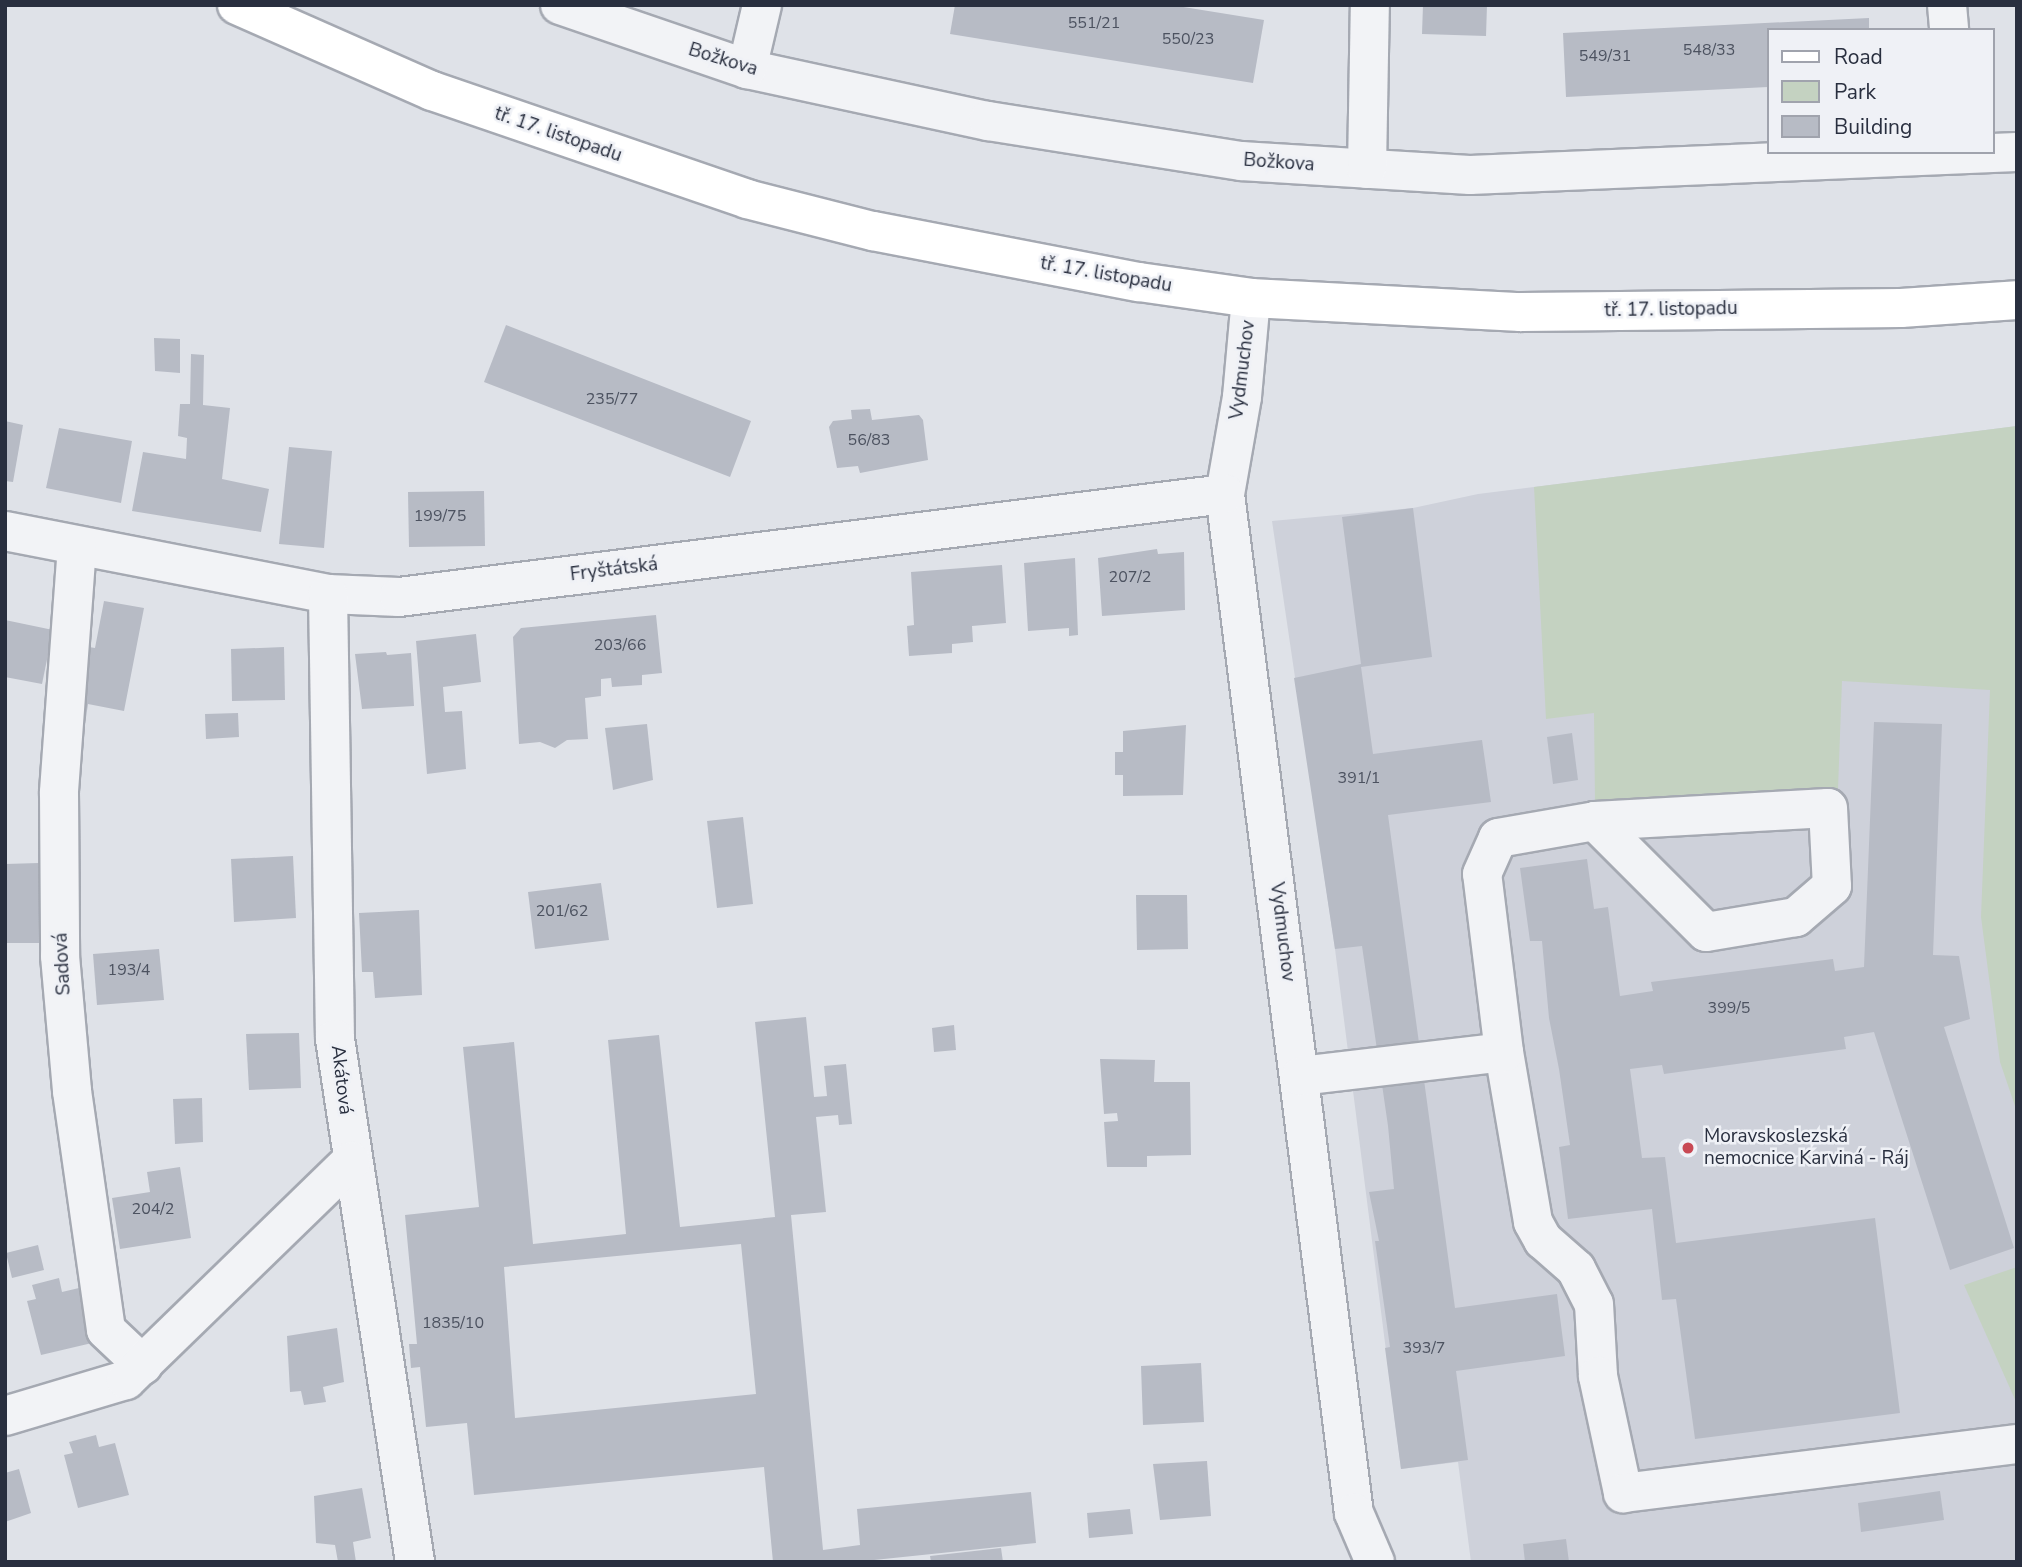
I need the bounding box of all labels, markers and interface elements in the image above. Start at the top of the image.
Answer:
house number: 551/21 [1068,13,1120,33]
legend [1766,28,1994,154]
house number: 550/23 [1162,29,1214,49]
street label: Božkova [686,39,760,81]
house number: 548/33 [1683,40,1735,60]
text: Road [1834,43,1883,71]
house number: 549/31 [1579,46,1631,66]
text: Park [1834,78,1876,106]
street label: tř. 17. listopadu [491,103,625,167]
text: Building [1834,113,1912,141]
street label: Božkova [1243,149,1315,177]
street label: tř. 17. listopadu [1038,252,1174,298]
street label: tř. 17. listopadu [1604,297,1738,323]
street label: Vydmuchov [1226,319,1260,421]
house number: 235/77 [586,389,638,409]
house number: 56/83 [848,430,890,450]
house number: 199/75 [414,506,466,526]
street label: Fryštátská [569,553,659,587]
house number: 207/2 [1109,567,1151,587]
house number: 203/66 [594,635,646,655]
house number: 391/1 [1338,768,1380,788]
street label: Vydmuchov [1265,881,1299,983]
house number: 201/62 [536,901,588,921]
street label: Sadová [50,932,76,996]
house number: 193/4 [108,960,150,980]
house number: 399/5 [1708,998,1750,1018]
street label: Akátová [325,1044,357,1116]
place label: Moravskoslezská nemocnice Karviná - Ráj [1704,1126,1909,1170]
marker: Moravskoslezská nemocnice Karviná - Ráj [1678,1138,1698,1158]
house number: 204/2 [132,1199,174,1219]
house number: 1835/10 [422,1313,484,1333]
house number: 393/7 [1403,1338,1445,1358]

